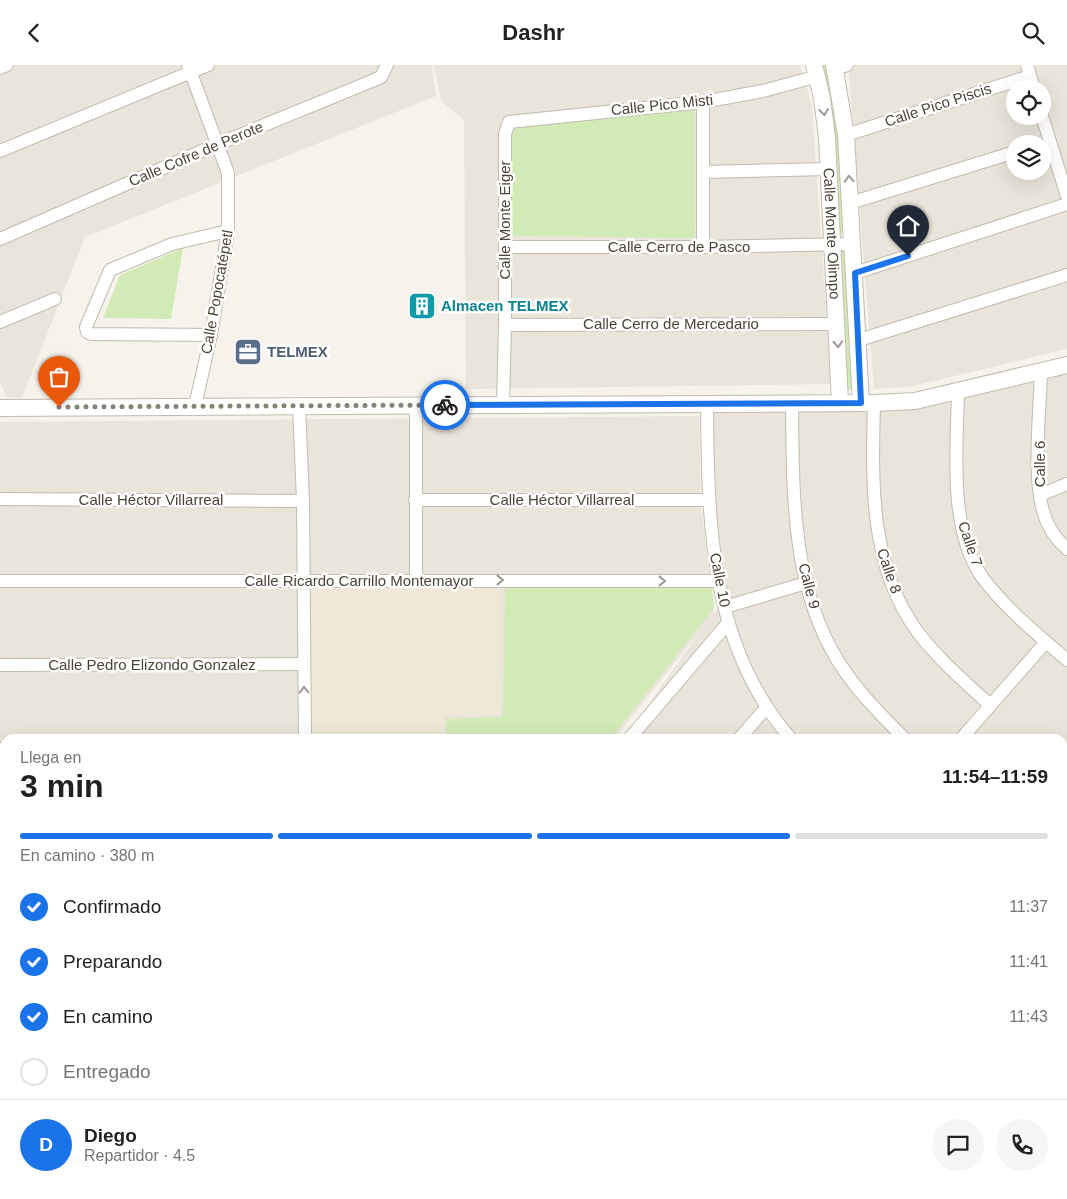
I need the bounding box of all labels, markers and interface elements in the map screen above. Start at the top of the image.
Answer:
icon: back [20,19,48,47]
icon: search [1019,19,1047,47]
text: Dashr [502,20,565,45]
street label: Calle Pico Piscis [882,79,993,130]
map controls [1006,80,1051,180]
button: locate [1006,80,1051,125]
street label: Calle Pico Misti [610,91,714,118]
one-way arrow [818,109,829,117]
street label: Calle Cofre de Perote [126,118,266,190]
button: layers [1006,135,1051,180]
street label: Calle Monte Eiger [496,160,513,280]
street label: Calle Monte Olimpo [820,167,844,300]
one-way arrow [843,175,854,183]
pin [887,205,929,256]
icon: home [894,212,922,240]
street label: Calle Popocatépetl [197,228,236,355]
street label: Calle Cerro de Pasco [608,238,750,255]
building icon: Almacen TELMEX [407,291,437,321]
place label: Almacen TELMEX [441,297,569,314]
street label: Calle Cerro de Mercedario [583,315,759,332]
office icon: TELMEX [233,337,263,367]
one-way arrow [833,341,843,349]
place label: TELMEX [267,343,328,360]
pin [38,356,80,407]
icon: bag [45,363,73,391]
courier [420,380,470,430]
icon: bike [431,391,459,419]
street label: Calle 6 [1031,441,1048,487]
street label: Calle Héctor Villarreal [79,491,223,508]
street label: Calle Héctor Villarreal [490,491,634,508]
street label: Calle 7 [955,519,986,569]
street label: Calle 8 [874,546,905,596]
street label: Calle 10 [707,551,734,609]
street label: Calle 9 [795,561,824,611]
street label: Calle Ricardo Carrillo Montemayor [244,572,474,589]
one-way arrow [496,575,504,585]
one-way arrow [658,576,666,586]
street label: Calle Pedro Elizondo Gonzalez [48,656,256,673]
one-way arrow [299,686,309,694]
text: Llega en [20,749,81,766]
text: 11:54–11:59 [942,766,1048,787]
text: 3 min [20,768,104,804]
text: En camino · 380 m [20,847,154,864]
icon: check [20,893,48,921]
text: Confirmado [63,896,161,917]
text: 11:37 [1009,898,1048,915]
icon: check [20,948,48,976]
text: Preparando [63,951,162,972]
text: 11:41 [1009,953,1048,970]
icon: check [20,1003,48,1031]
text: En camino [63,1006,153,1027]
text: 11:43 [1009,1008,1048,1025]
text: Entregado [63,1061,151,1082]
button: chat [932,1119,984,1171]
button: phone [996,1119,1048,1171]
text: Diego [84,1125,137,1146]
text: D [39,1134,53,1155]
text: Repartidor · 4.5 [84,1147,195,1164]

